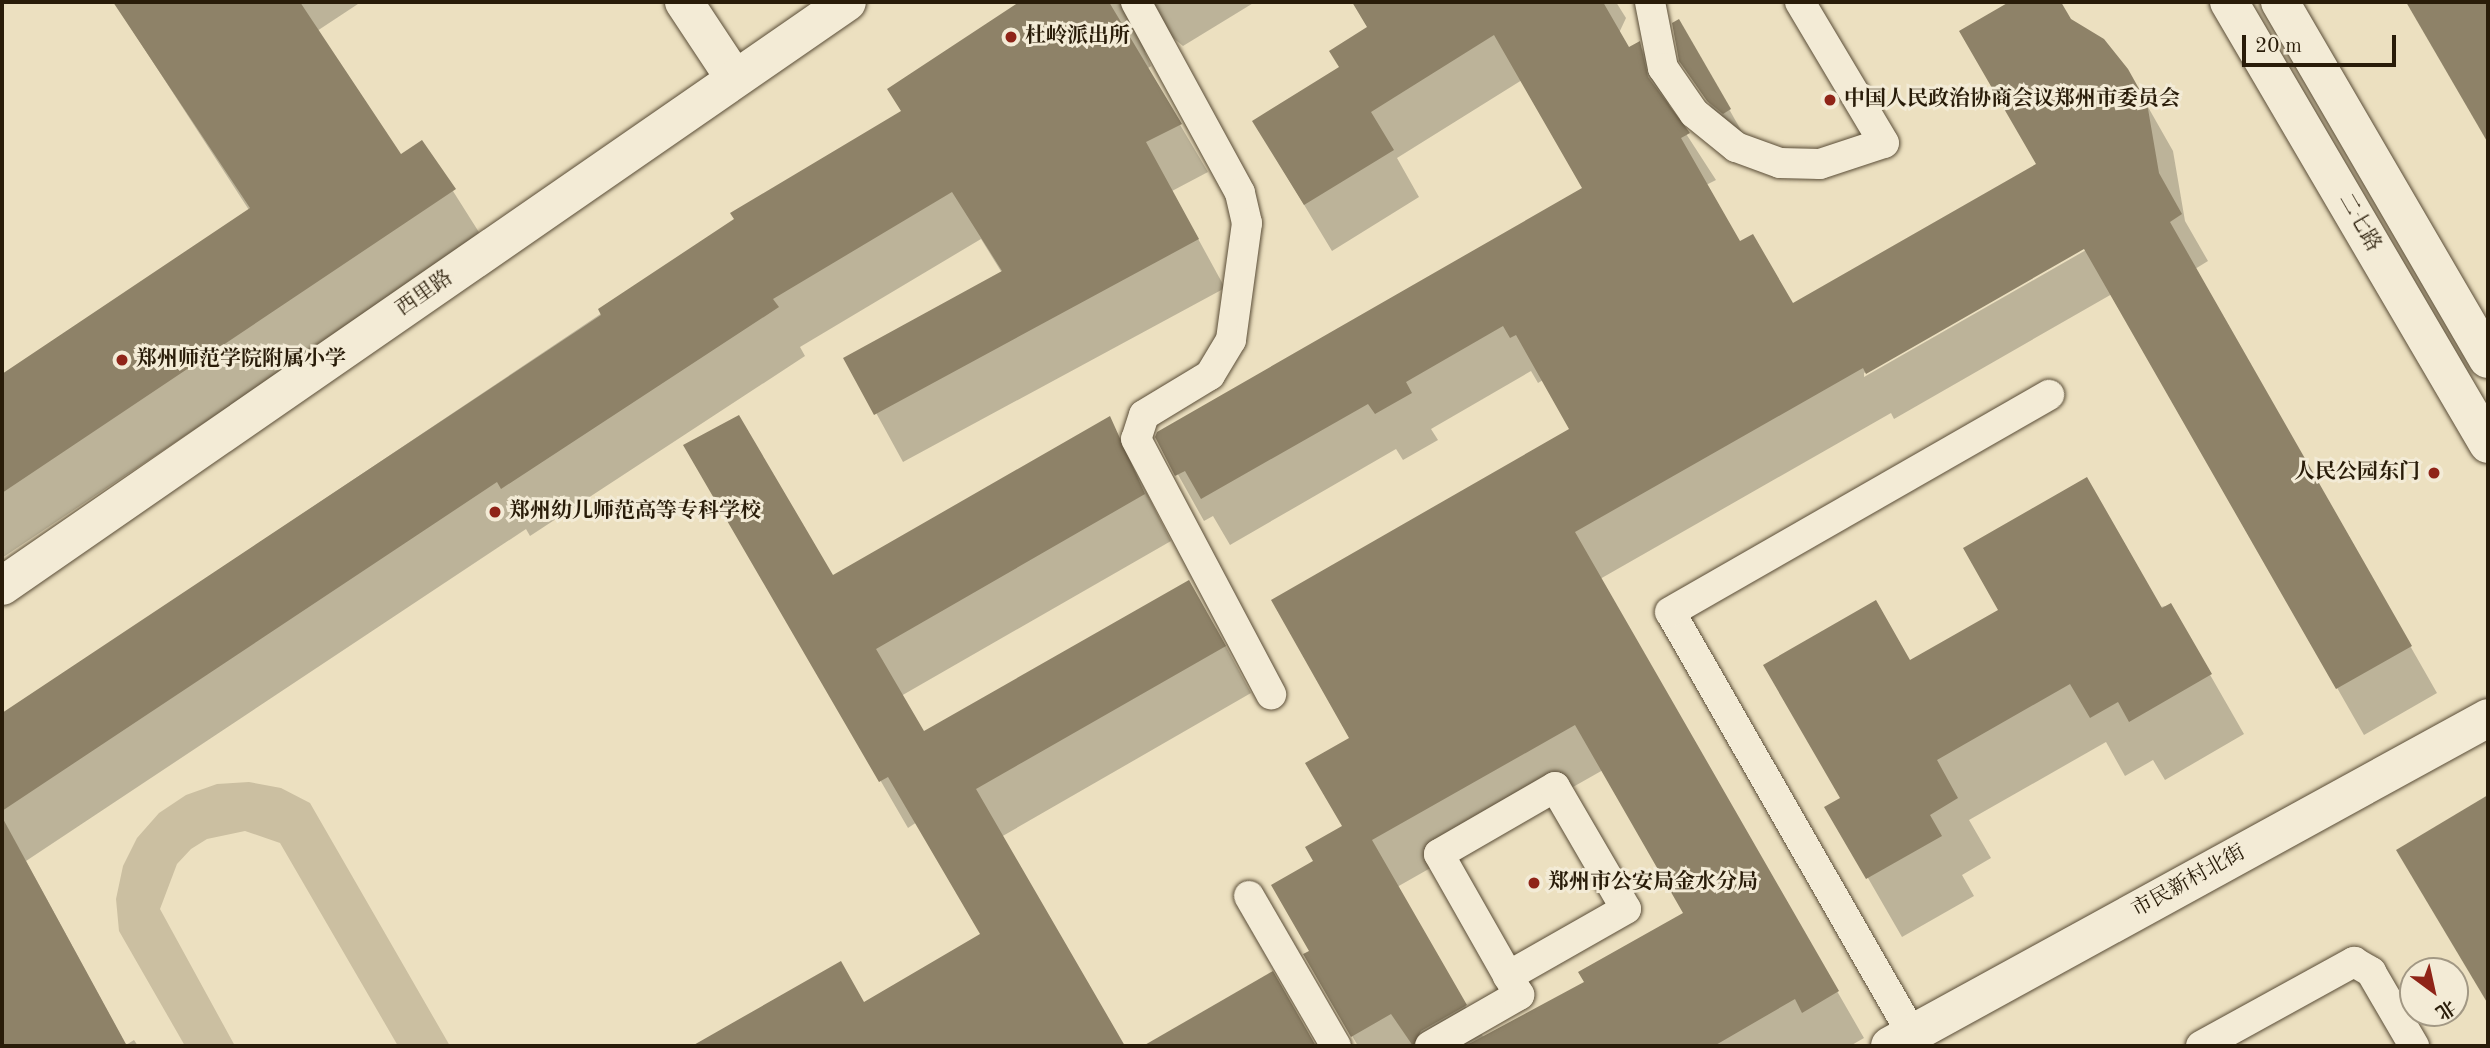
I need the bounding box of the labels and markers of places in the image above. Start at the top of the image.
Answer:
place label: 杜岭派出所 [1025,24,1130,50]
marker: 杜岭派出所 [1003,29,1019,45]
place label: 中国人民政治协商会议郑州市委员会 [1844,87,2180,113]
marker: 中国人民政治协商会议郑州市委员会 [1822,92,1838,108]
place label: 郑州师范学院附属小学 [136,347,346,373]
marker: 郑州师范学院附属小学 [114,352,130,368]
place label: 人民公园东门 [2294,460,2420,486]
marker: 人民公园东门 [2426,465,2442,481]
place label: 郑州幼儿师范高等专科学校 [509,499,761,525]
marker: 郑州幼儿师范高等专科学校 [487,504,503,520]
place label: 郑州市公安局金水分局 [1548,870,1758,896]
marker: 郑州市公安局金水分局 [1526,875,1542,891]

